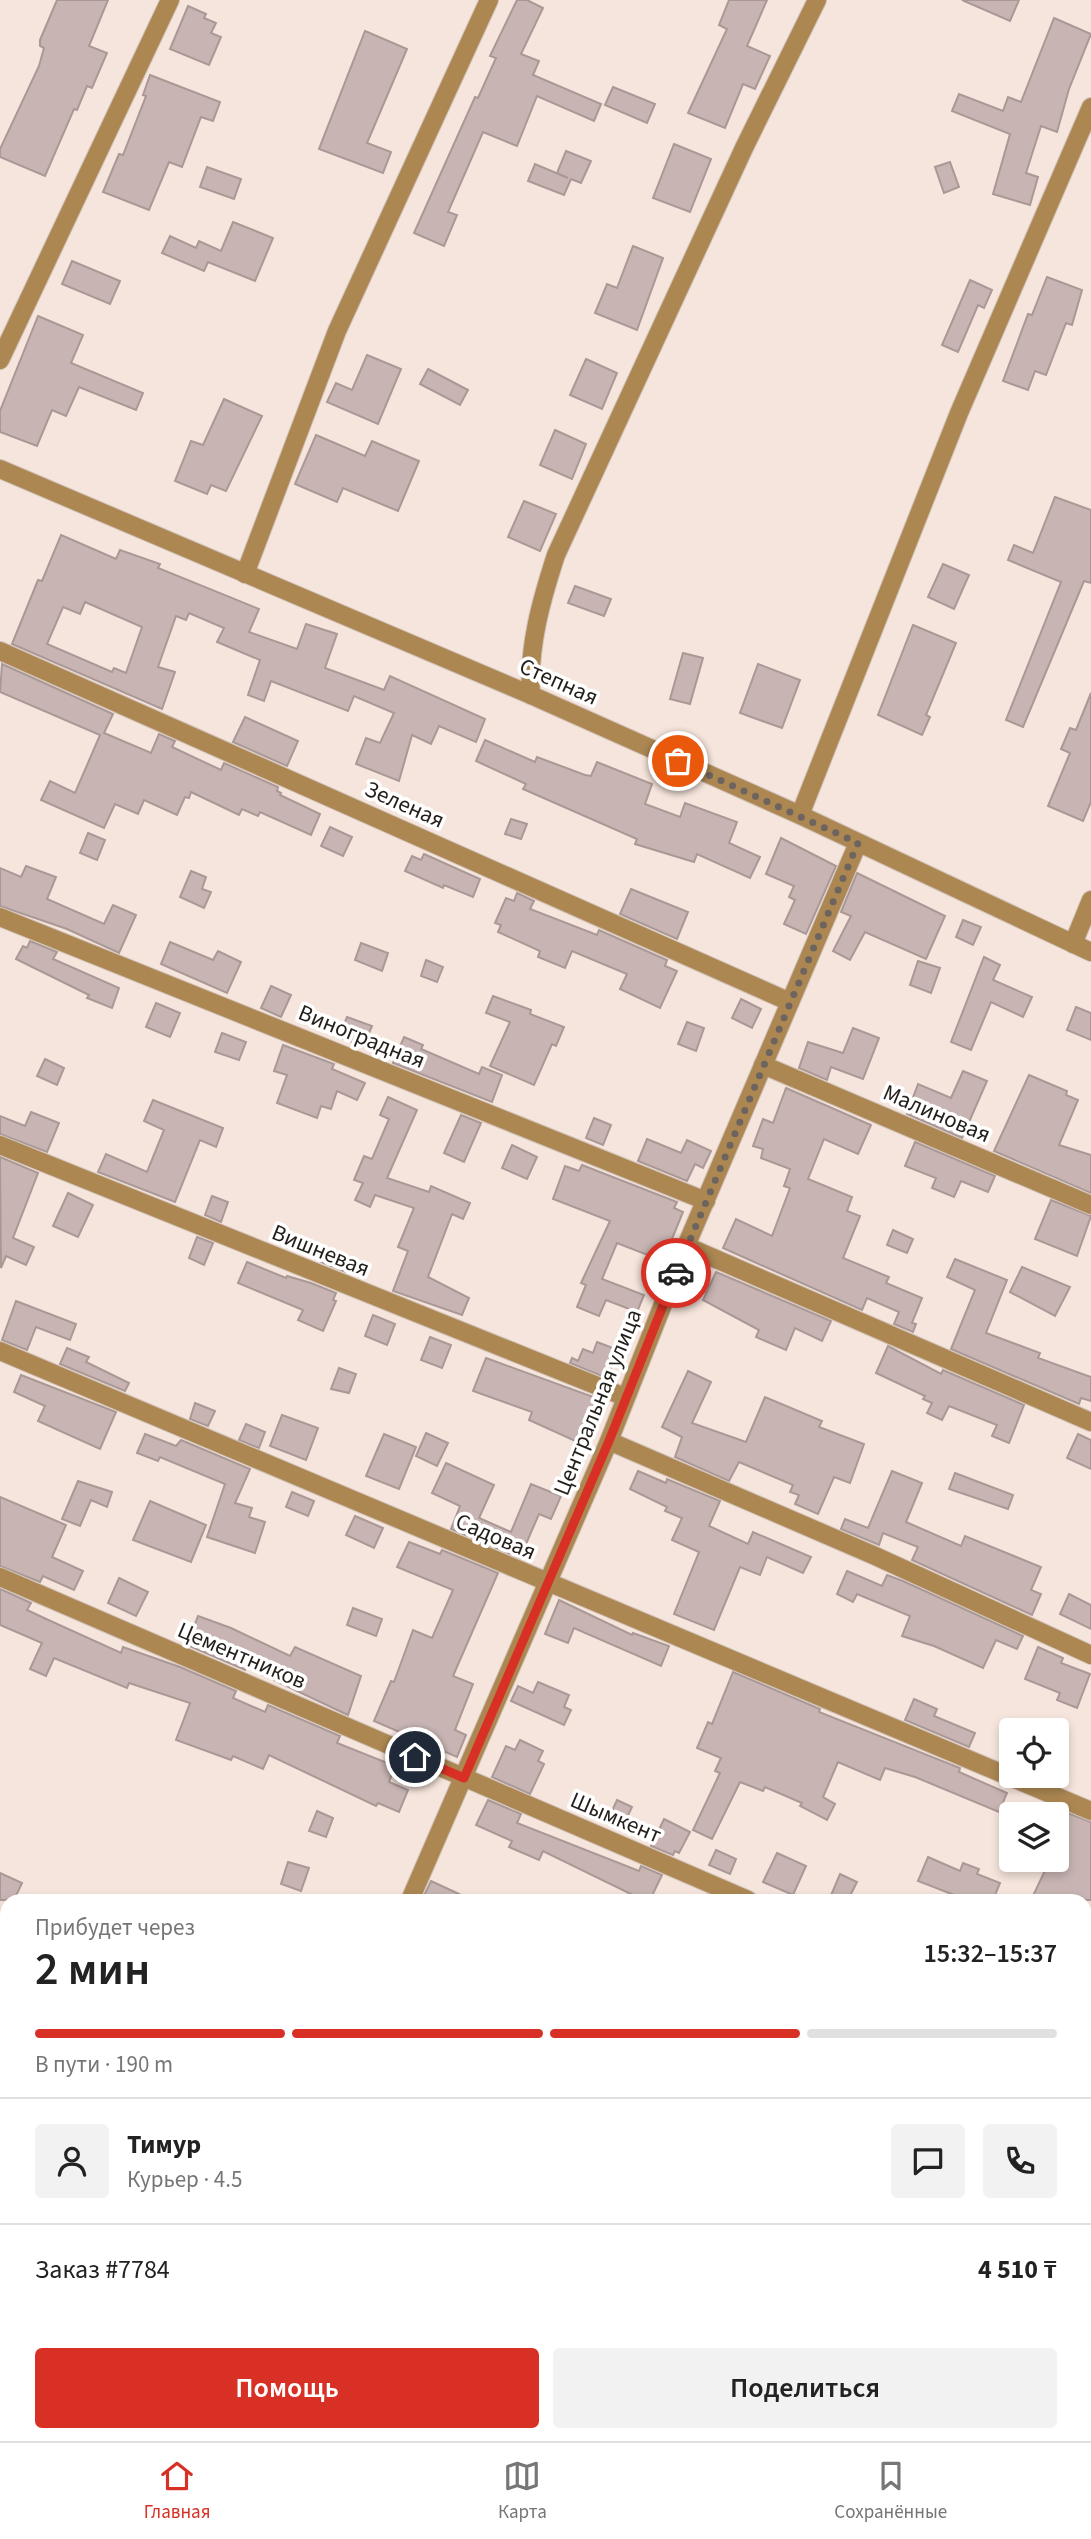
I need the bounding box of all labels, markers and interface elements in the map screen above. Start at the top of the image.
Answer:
street label: Степная [514,649,604,713]
pin [648,731,708,791]
icon: bag [659,742,697,780]
street label: Зеленая [360,772,450,837]
street label: Виноградная [293,996,430,1077]
street label: Малиновая [878,1076,996,1151]
street label: Вишневая [267,1216,375,1285]
courier [641,1238,711,1308]
icon: car [657,1254,695,1292]
street label: Центральная улица [545,1304,650,1500]
street label: Садовая [450,1505,541,1568]
street label: Цементников [172,1614,311,1697]
map controls [999,1718,1069,1872]
button: locate [999,1718,1069,1788]
pin [385,1727,445,1787]
icon: home [396,1738,434,1776]
street label: Шымкент [565,1783,667,1851]
button: layers [999,1802,1069,1872]
text: Прибудет через [35,1911,195,1944]
text: 15:32–15:37 [924,1935,1057,1972]
text: 2 мин [35,1937,150,2002]
text: В пути · 190 m [35,2048,173,2081]
button: person [35,2124,109,2198]
button: chat [891,2124,965,2198]
button: phone [983,2124,1057,2198]
text: Тимур [127,2126,201,2163]
text: Курьер · 4.5 [127,2163,242,2196]
text: Заказ #7784 [35,2251,170,2288]
text: 4 510 ₸ [978,2251,1057,2288]
button: Помощь [35,2348,539,2428]
button: Поделиться [553,2348,1057,2428]
tab: Главная [144,2457,210,2526]
tab: Карта [498,2457,547,2526]
tab: Сохранённые [834,2457,947,2526]

